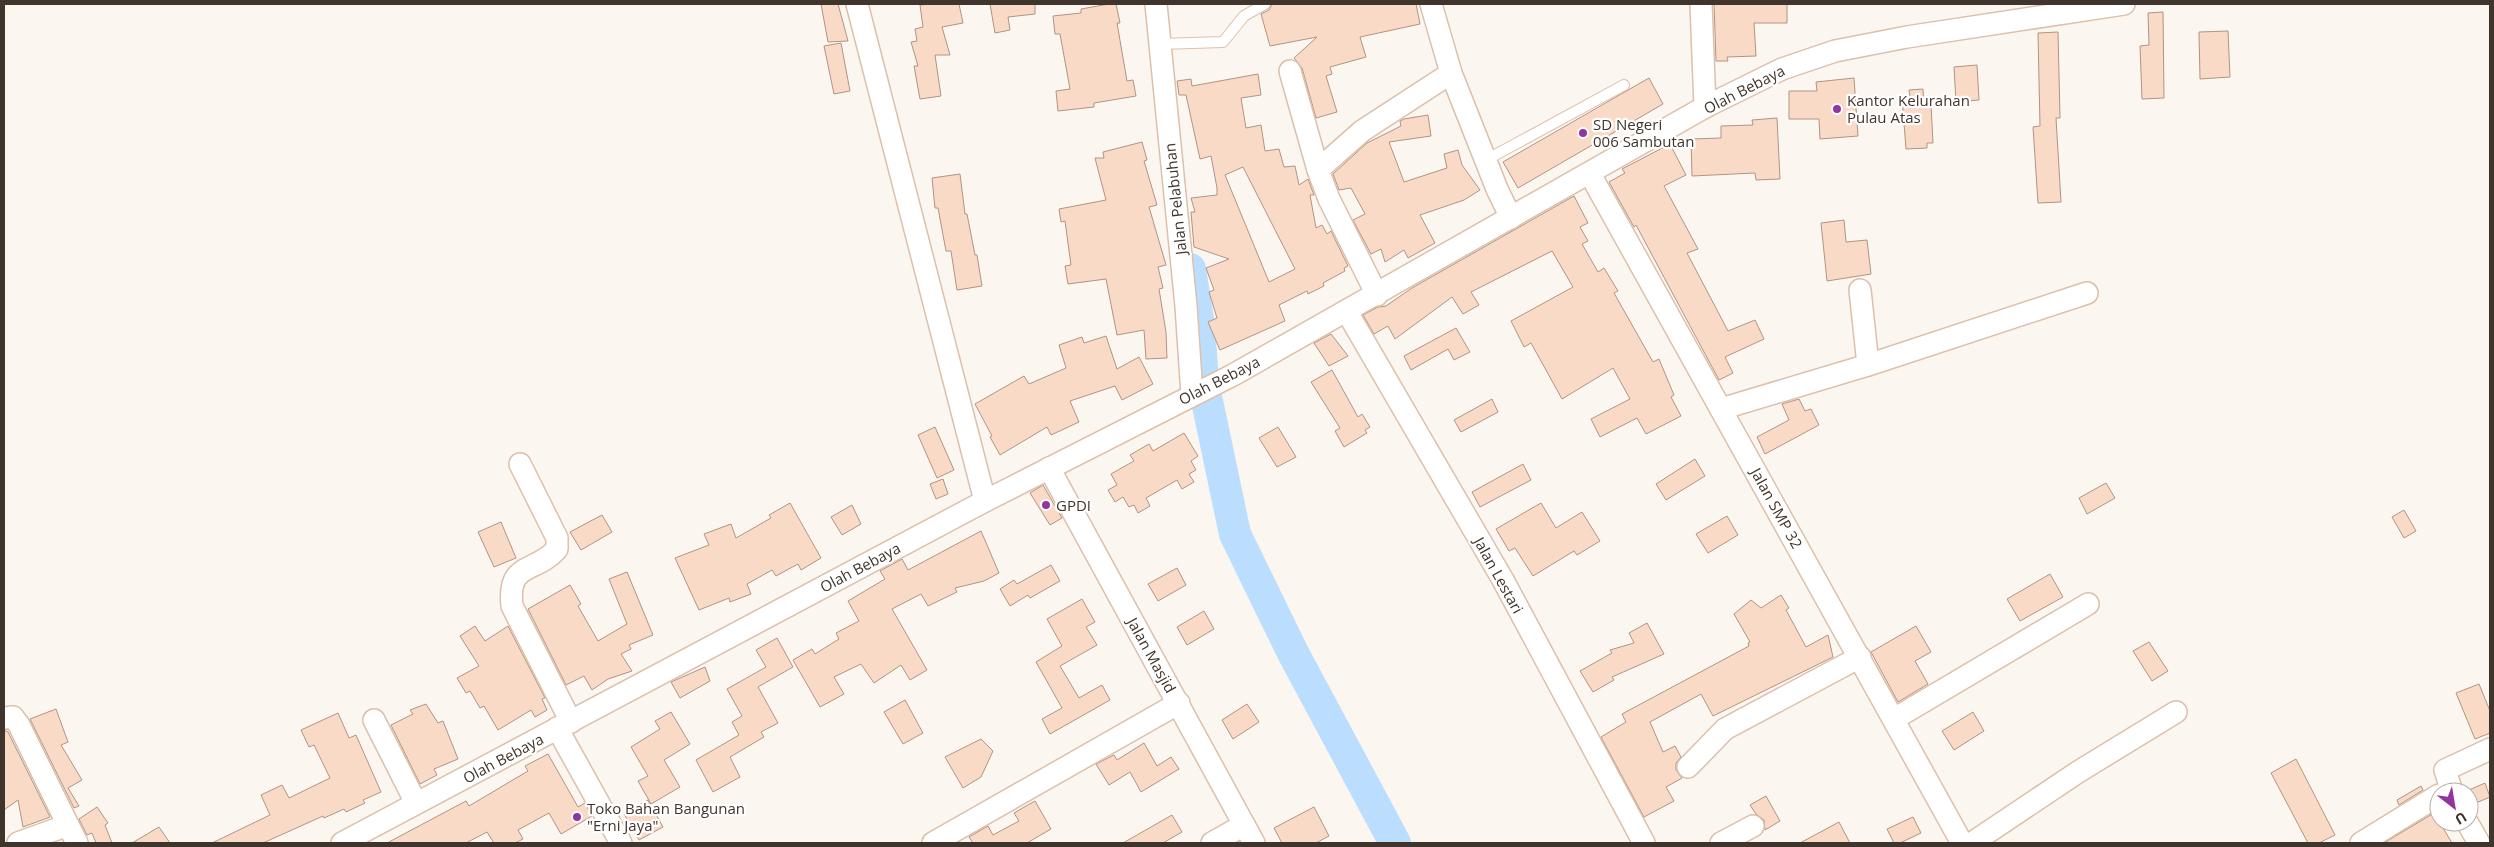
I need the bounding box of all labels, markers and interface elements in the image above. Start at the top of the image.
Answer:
street label: Olah Bebaya [1700,60,1788,118]
place label: Kantor Kelurahan Pulau Atas [1847,90,1970,127]
marker: Kantor Kelurahan Pulau Atas [1831,103,1843,115]
place label: SD Negeri 006 Sambutan [1593,114,1694,151]
marker: SD Negeri 006 Sambutan [1577,127,1589,139]
street label: Jalan Pelabuhan [1159,142,1191,258]
street label: Olah Bebaya [1175,351,1263,409]
street label: Jalan SMP 32 [1746,462,1807,552]
place label: GPDI [1056,495,1091,515]
marker: GPDI [1040,499,1052,511]
street label: Jalan Lestari [1469,531,1528,617]
street label: Olah Bebaya [816,537,904,597]
street label: Jalan Masjid [1122,612,1181,696]
street label: Olah Bebaya [459,728,547,788]
north arrow [2429,782,2479,832]
place label: Toko Bahan Bangunan "Erni Jaya" [587,798,745,835]
text: U [2452,808,2470,829]
marker: Toko Bahan Bangunan "Erni Jaya" [571,811,583,823]

